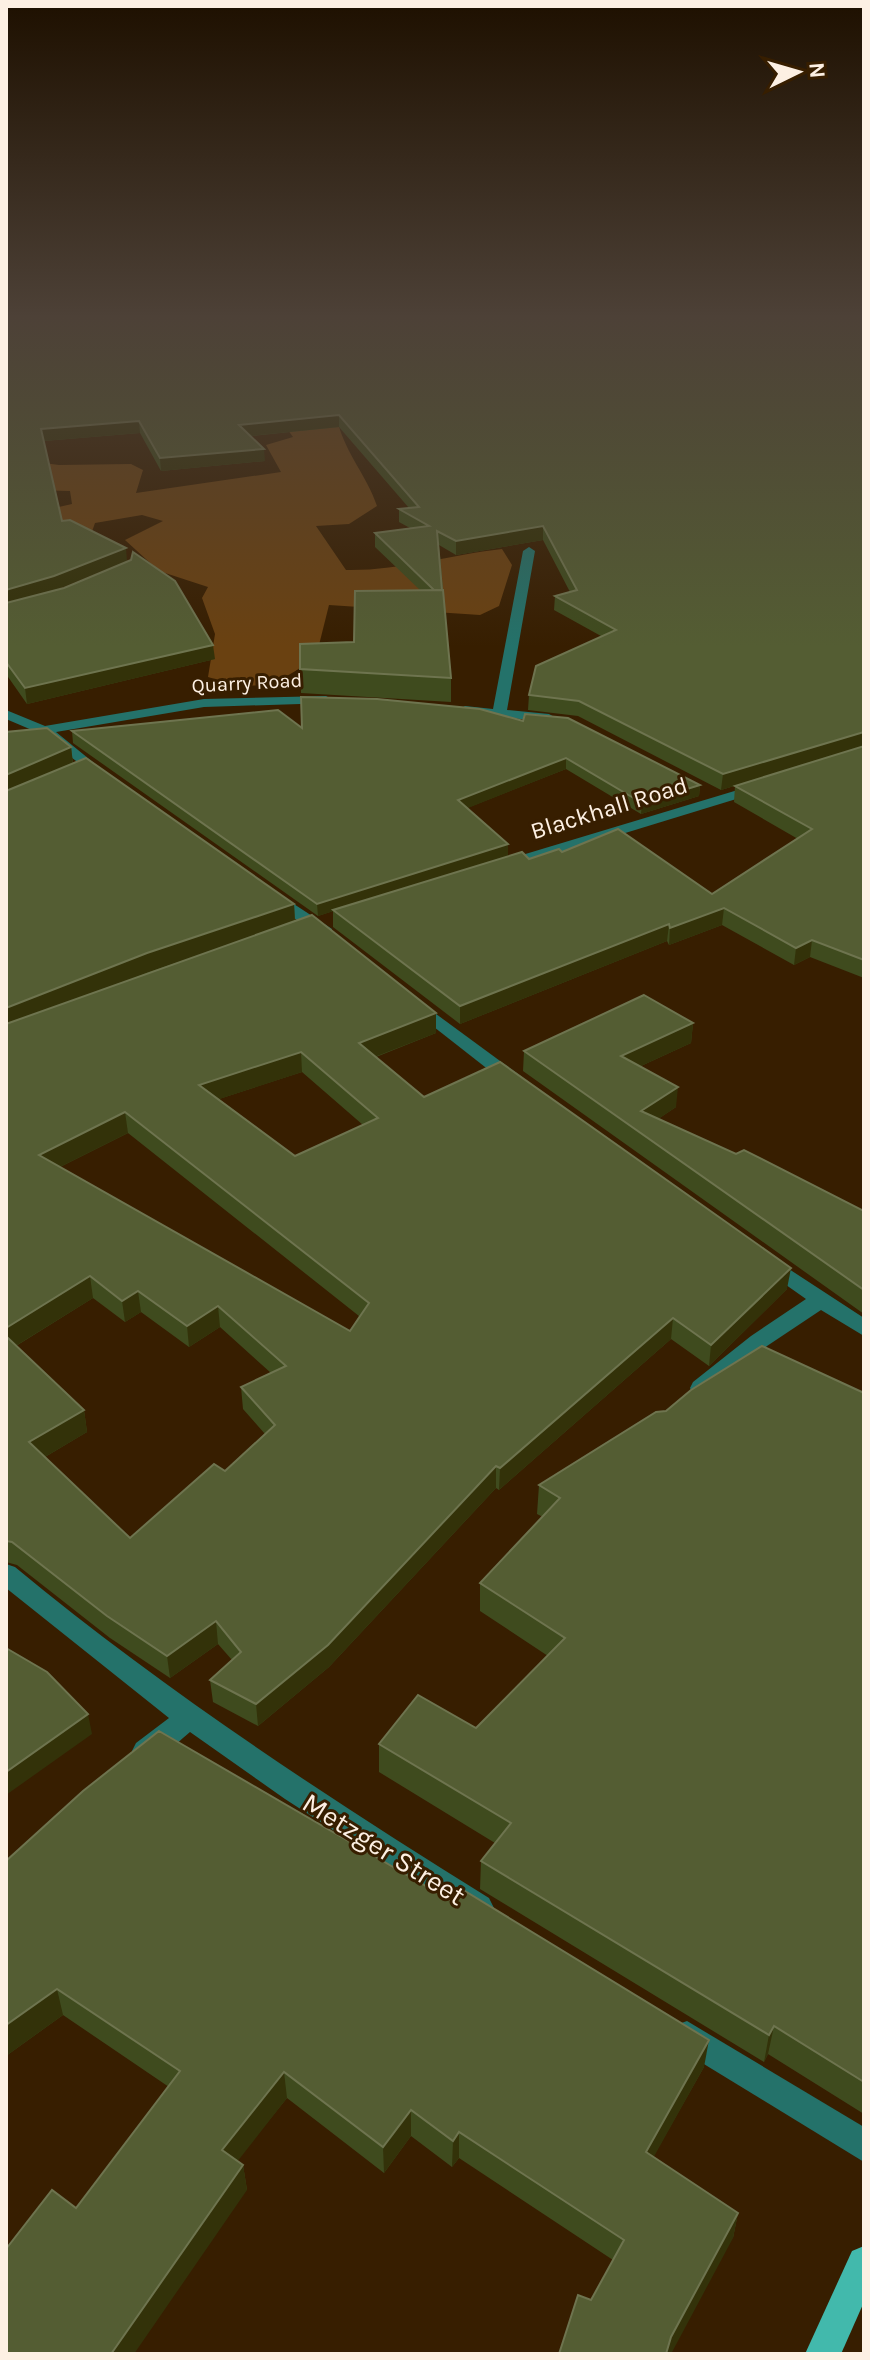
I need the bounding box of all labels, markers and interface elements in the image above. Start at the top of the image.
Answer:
north arrow [758,32,838,112]
text: N [803,61,831,79]
street label: Quarry Road [191,669,303,697]
street label: Blackhall Road [527,771,691,845]
street label: Metzger Street [297,1786,471,1912]

